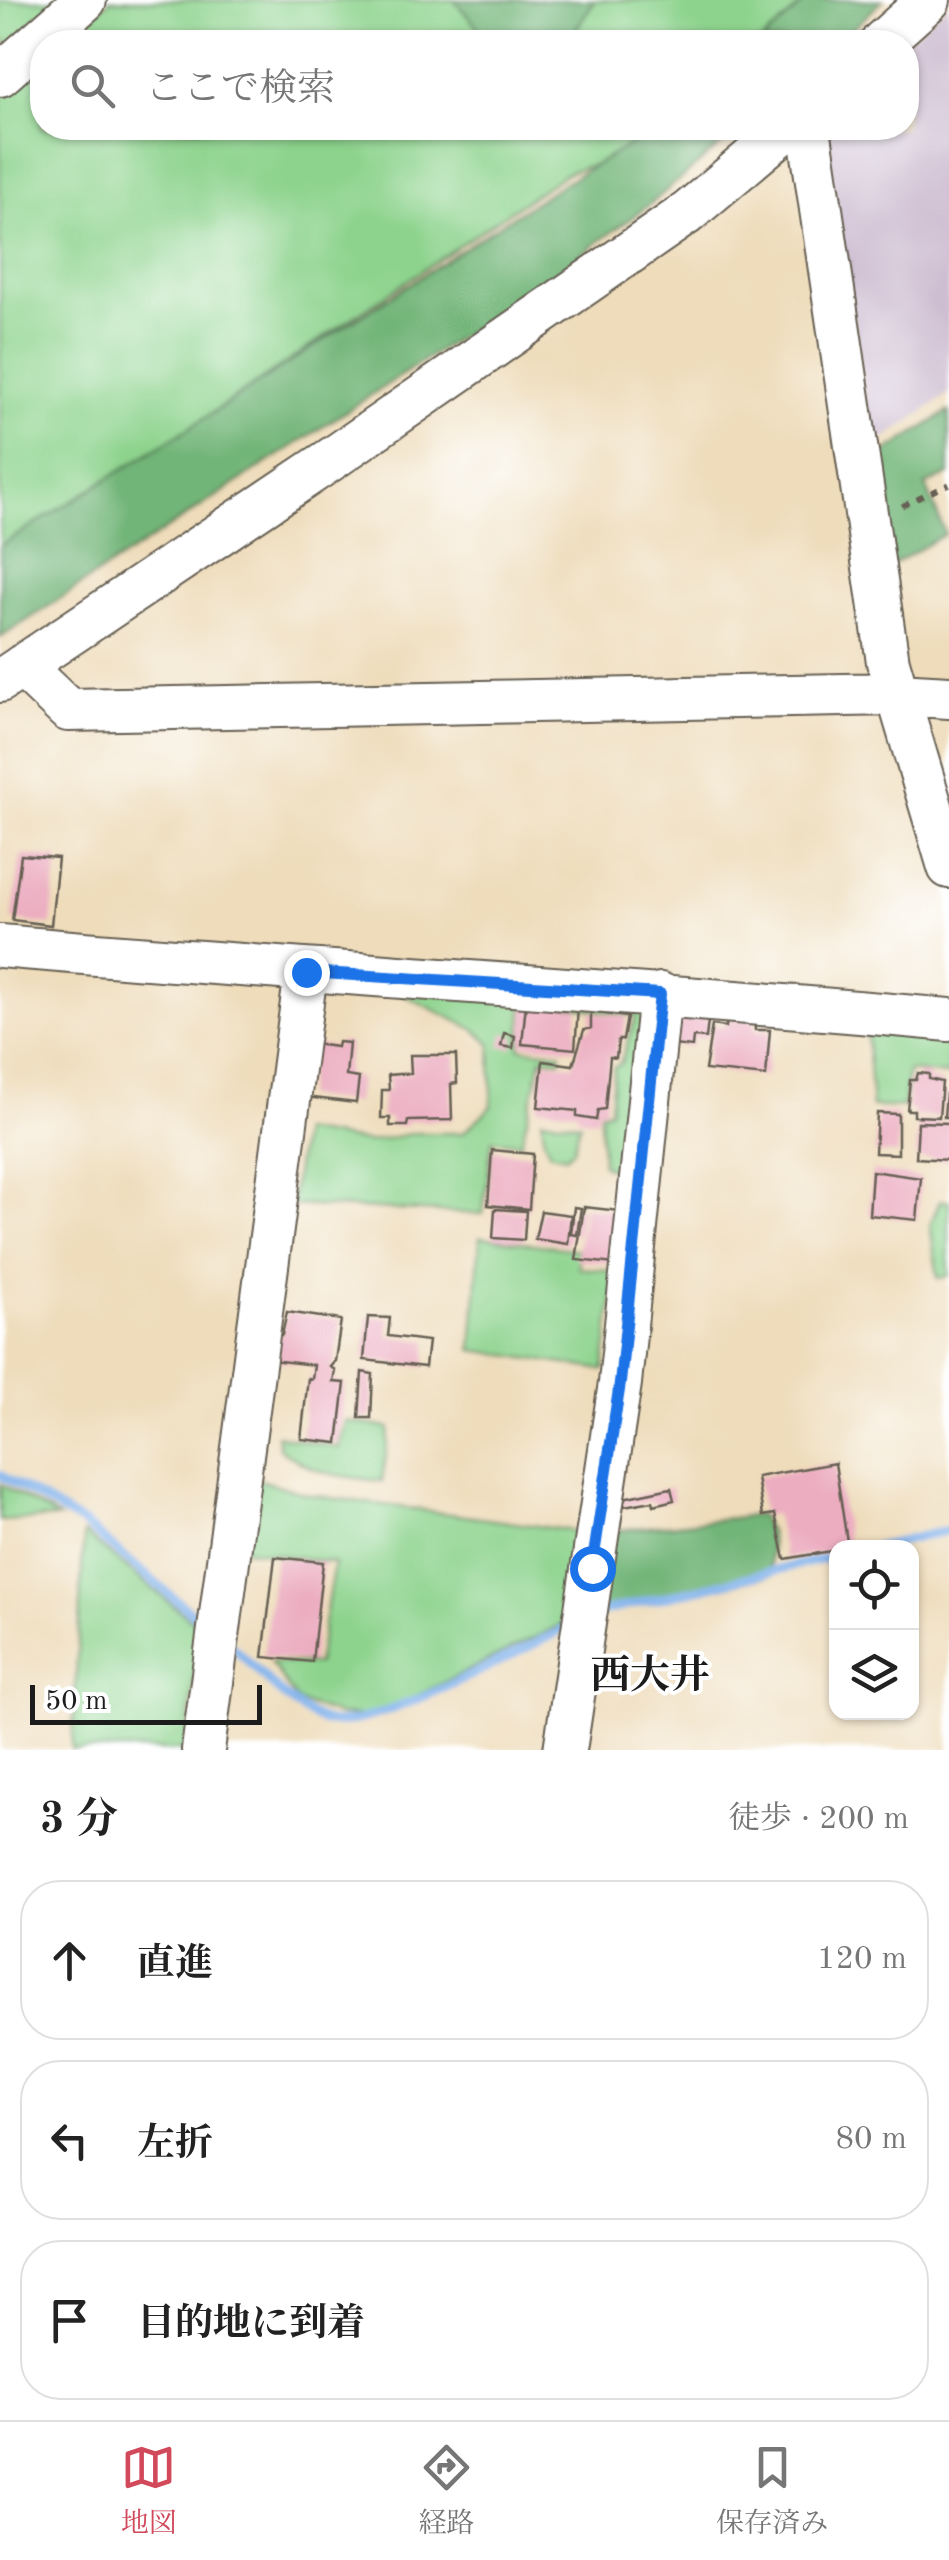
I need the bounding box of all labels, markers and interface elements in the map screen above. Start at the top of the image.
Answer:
search box [30,30,919,140]
icon: search [65,58,120,113]
text: ここで検索 [145,71,335,109]
route end [284,950,330,996]
map controls [829,1540,919,1720]
button: locate [829,1540,919,1630]
route start [570,1546,616,1592]
button: layers [829,1630,919,1720]
district label: 西大井 [590,1654,710,1698]
scale bar [30,1680,262,1724]
text: 50 m [45,1688,108,1716]
text: 3 分 [40,1800,118,1842]
text: 徒歩 · 200 m [728,1804,909,1836]
icon: ahead [42,1933,97,1988]
text: 120 m [817,1944,907,1976]
text: 直進 [137,1946,213,1984]
icon: left [42,2113,97,2168]
text: 80 m [836,2124,907,2156]
text: 左折 [137,2126,213,2164]
icon: arrive [42,2293,97,2348]
text: 目的地に到着 [137,2306,365,2344]
tab: 地図 [121,2440,177,2543]
tab: 経路 [418,2440,474,2543]
tab: 保存済み [716,2440,828,2543]

